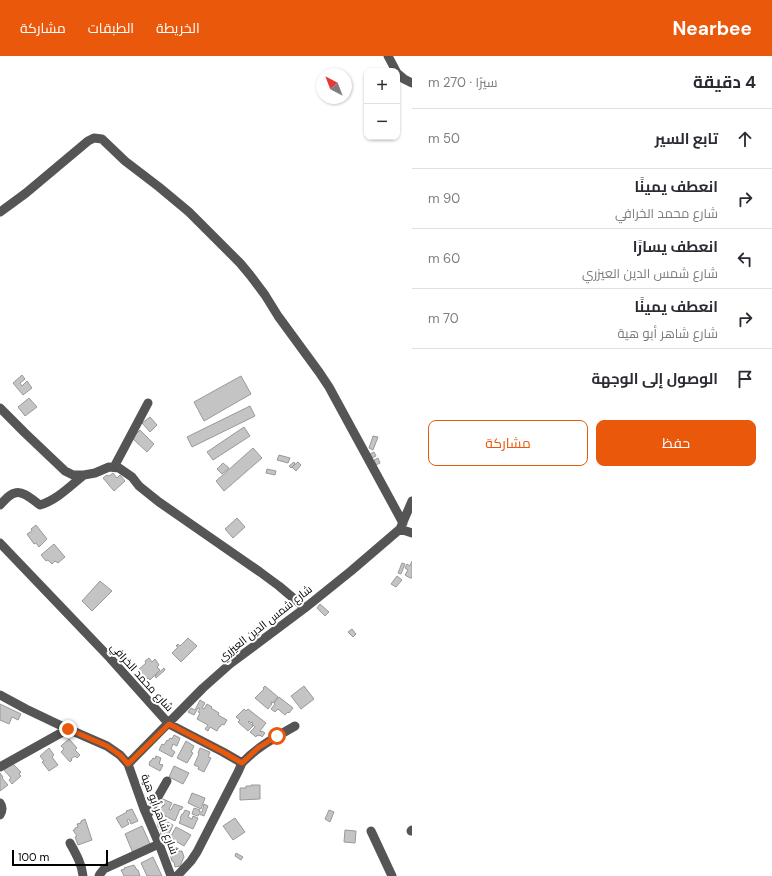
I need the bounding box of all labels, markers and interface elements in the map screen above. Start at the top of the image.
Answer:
text: Nearbee [672,16,752,41]
text: مشاركة [20,19,66,37]
text: الطبقات [88,19,134,37]
text: الخريطة [156,19,200,37]
north arrow [316,68,352,104]
map controls [364,68,400,140]
button: + [364,68,400,104]
text: 4 دقيقة [693,71,756,93]
text: سيرًا · 270 m [428,74,497,91]
button: − [364,104,400,140]
icon: ahead [734,128,756,150]
text: تابع السير [655,129,718,149]
text: 50 m [428,130,460,147]
text: انعطف يمينًا [635,177,718,197]
icon: right [734,188,756,210]
text: 90 m [428,190,460,207]
text: شارع محمد الخرافي [615,205,718,222]
text: انعطف يسارًا [633,237,718,257]
icon: left [734,248,756,270]
text: 60 m [428,250,460,267]
text: شارع شمس الدين العيزري [582,265,718,282]
text: انعطف يمينًا [635,297,718,317]
icon: right [734,308,756,330]
text: 70 m [428,310,459,327]
text: شارع شاهر أبو هية [617,325,718,342]
icon: arrive [734,368,756,390]
text: الوصول إلى الوجهة [591,369,718,389]
button: مشاركة [428,420,588,466]
button: حفظ [596,420,756,466]
street label: شارع شمس الدين العيزري [215,582,316,666]
street label: شارع محمد الخرافي [106,640,176,715]
route end [59,720,77,738]
route start [268,727,286,745]
street label: شارع شاهر أبو هية [137,772,182,857]
scale bar [12,848,108,867]
text: 100 m [18,850,49,864]

